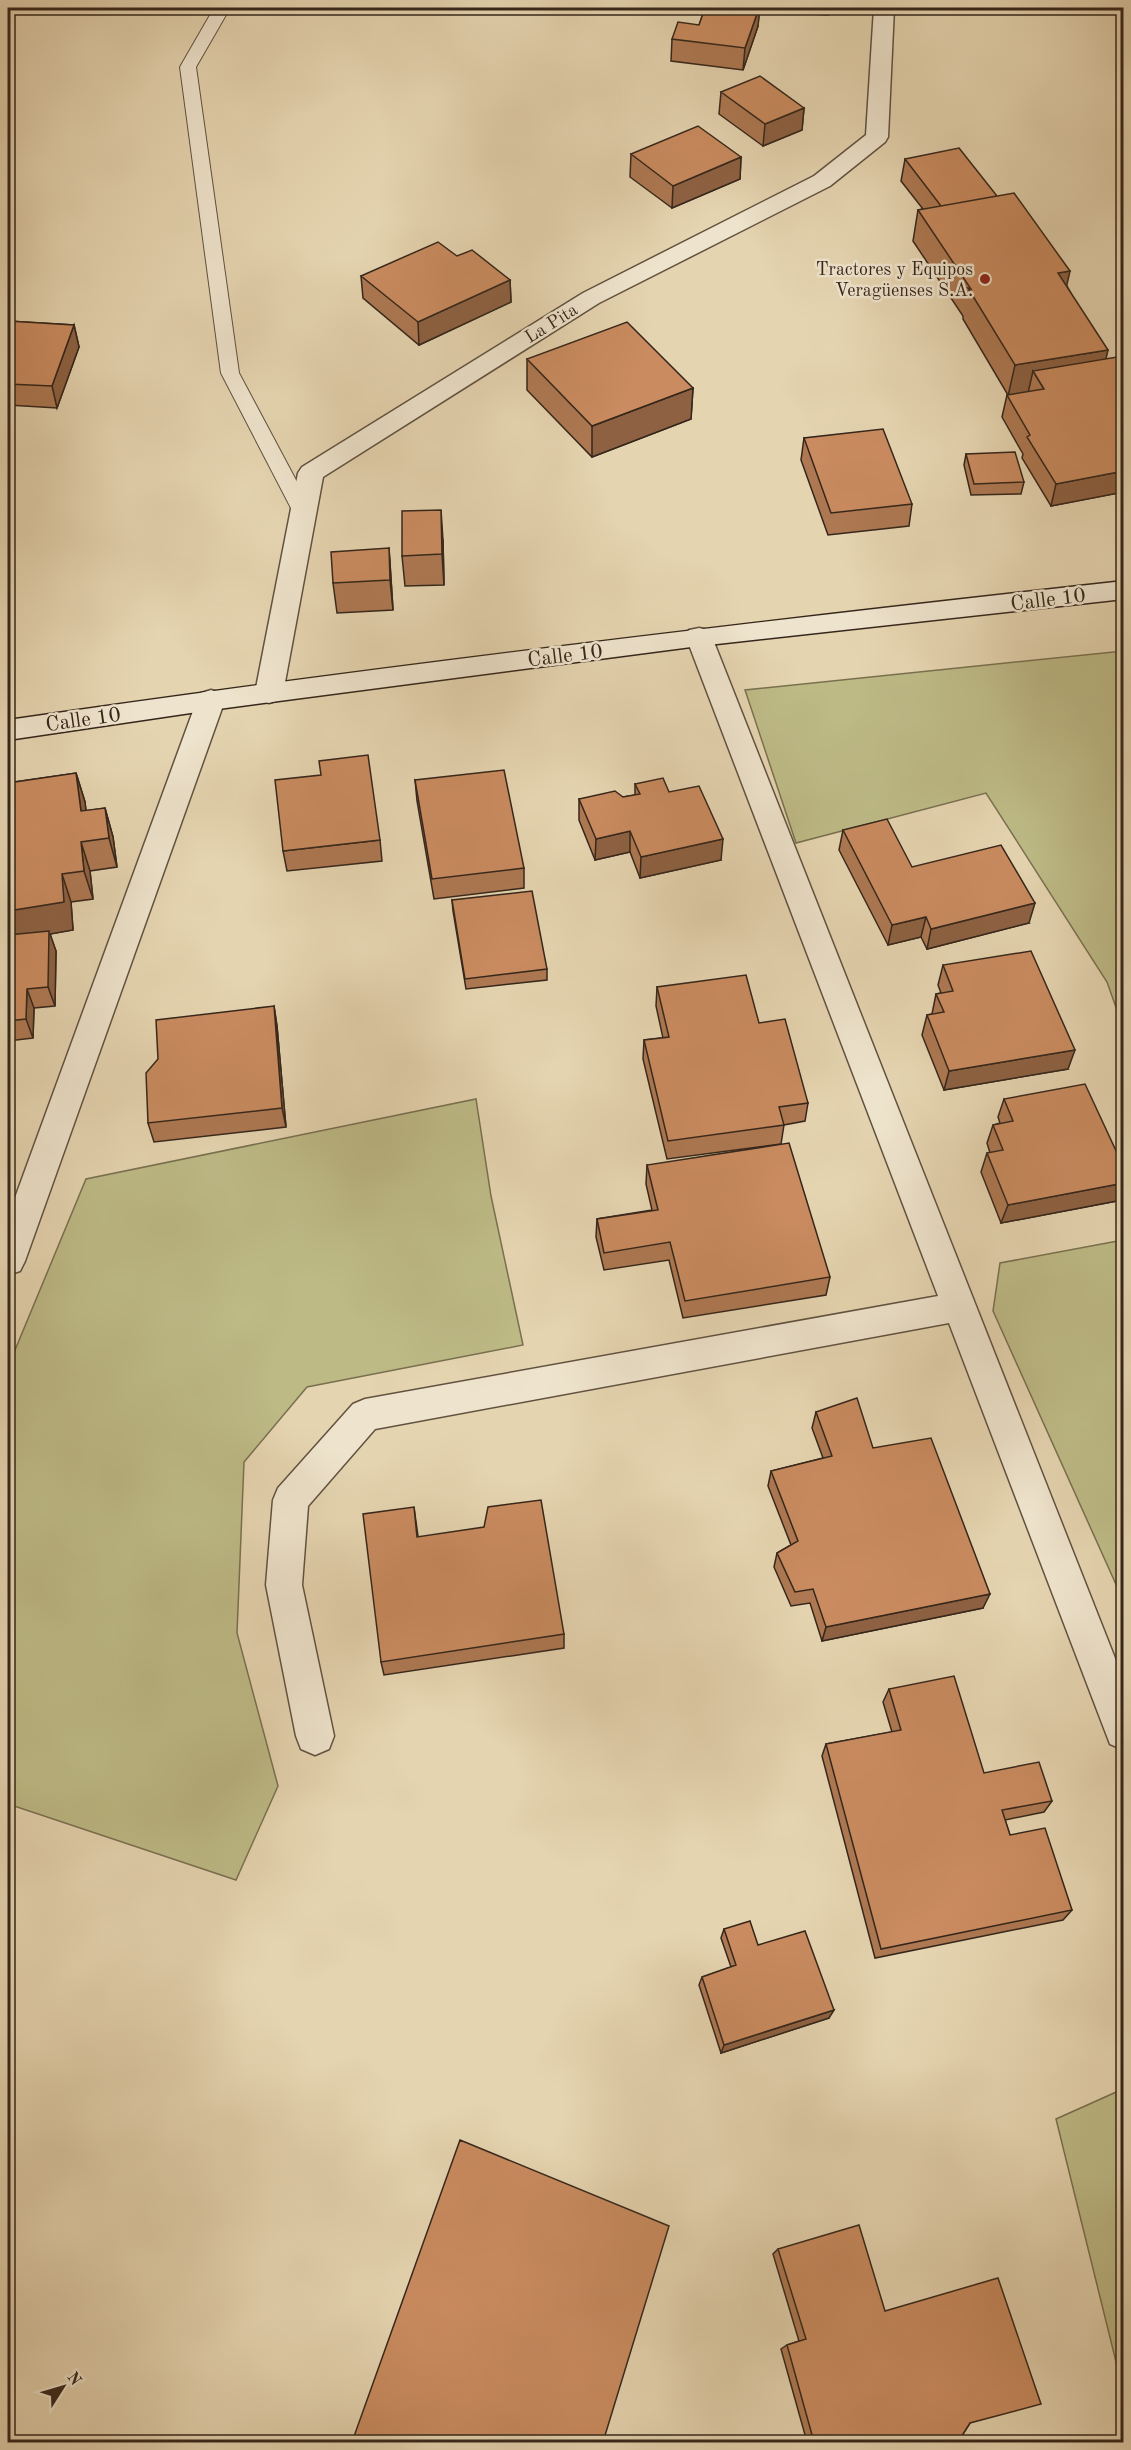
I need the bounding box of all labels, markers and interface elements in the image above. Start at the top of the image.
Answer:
place label: Tractores y Equipos Veragüenses S.A. [816,261,973,300]
marker: Tractores y Equipos Veragüenses S.A. [978,272,992,286]
street label: La Pita [522,301,581,347]
street label: Calle 10 [1009,585,1087,616]
street label: Calle 10 [526,641,604,672]
street label: Calle 10 [44,705,122,736]
north arrow [33,2357,93,2417]
text: N [63,2369,84,2389]

